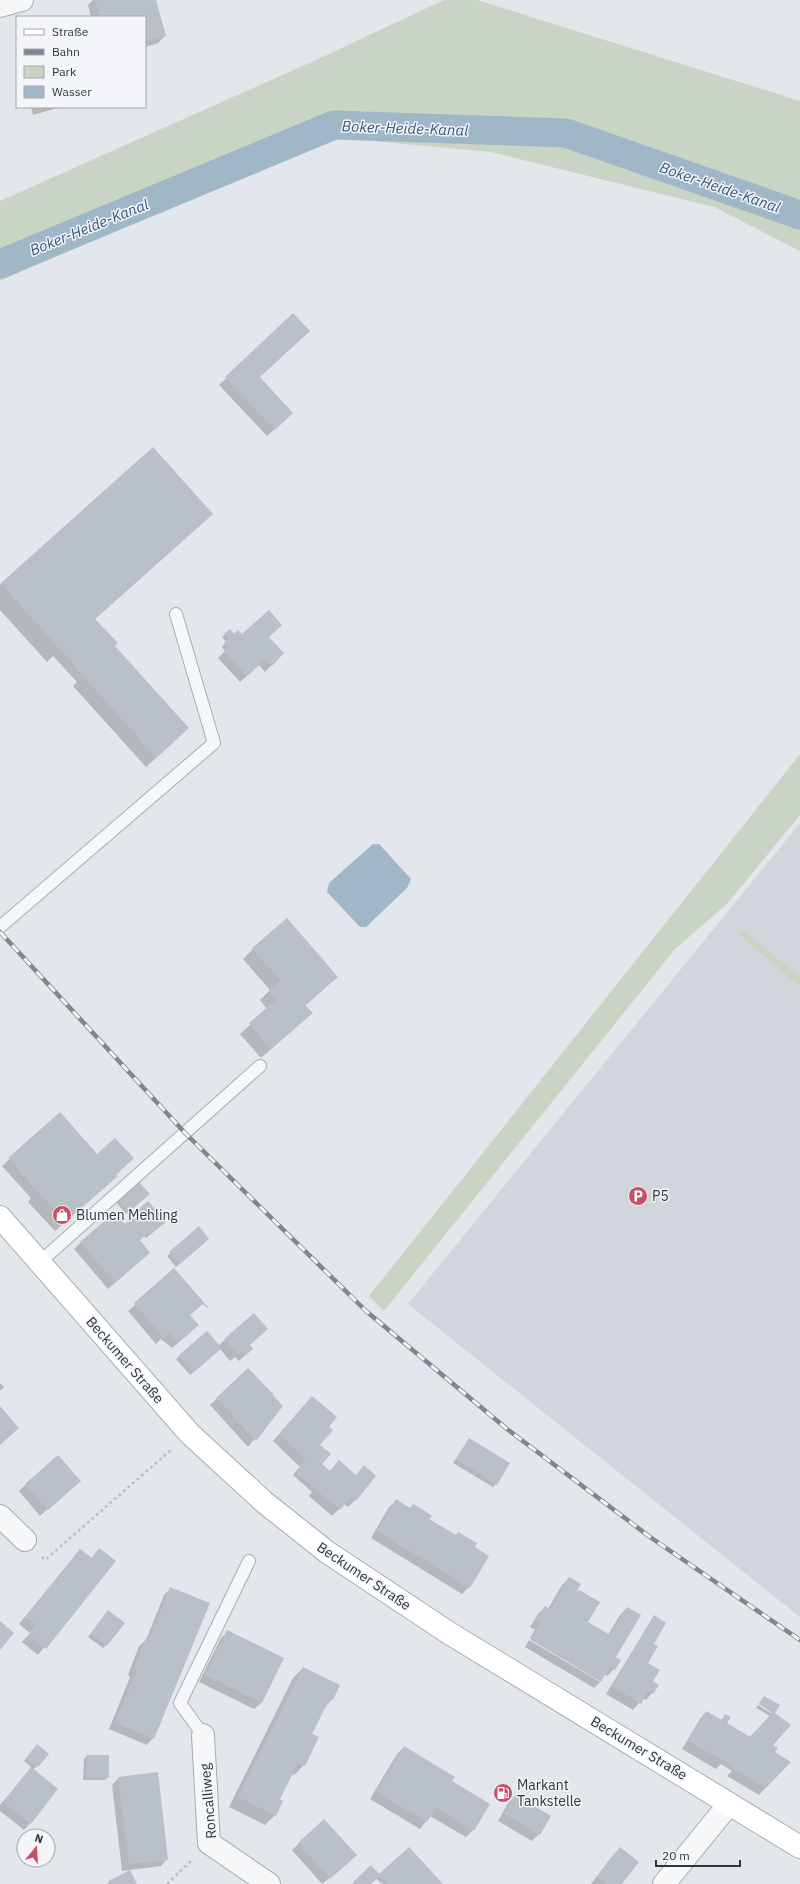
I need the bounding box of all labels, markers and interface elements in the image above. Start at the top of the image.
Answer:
legend [16,16,146,108]
text: Straße [52,24,89,39]
text: Bahn [52,44,80,59]
text: Park [52,64,77,79]
text: Wasser [52,84,92,99]
water label: Boker-Heide-Kanal [341,116,469,140]
water label: Boker-Heide-Kanal [657,157,783,217]
water label: Boker-Heide-Kanal [27,194,151,260]
parking icon: P5 [627,1185,649,1207]
place label: P5 [652,1187,669,1205]
shop icon: Blumen Mehling [51,1204,73,1226]
place label: Blumen Mehling [76,1206,178,1224]
street label: Beckumer Straße [82,1313,168,1408]
street label: Beckumer Straße [314,1538,415,1614]
street label: Beckumer Straße [587,1712,691,1784]
street label: Roncalliweg [196,1762,220,1840]
place label: Markant Tankstelle [517,1776,582,1810]
fuel station icon: Markant Tankstelle [492,1782,514,1804]
north arrow [16,1828,56,1868]
text: N [33,1831,45,1846]
scale bar [656,1842,740,1868]
text: 20 m [662,1848,690,1863]

